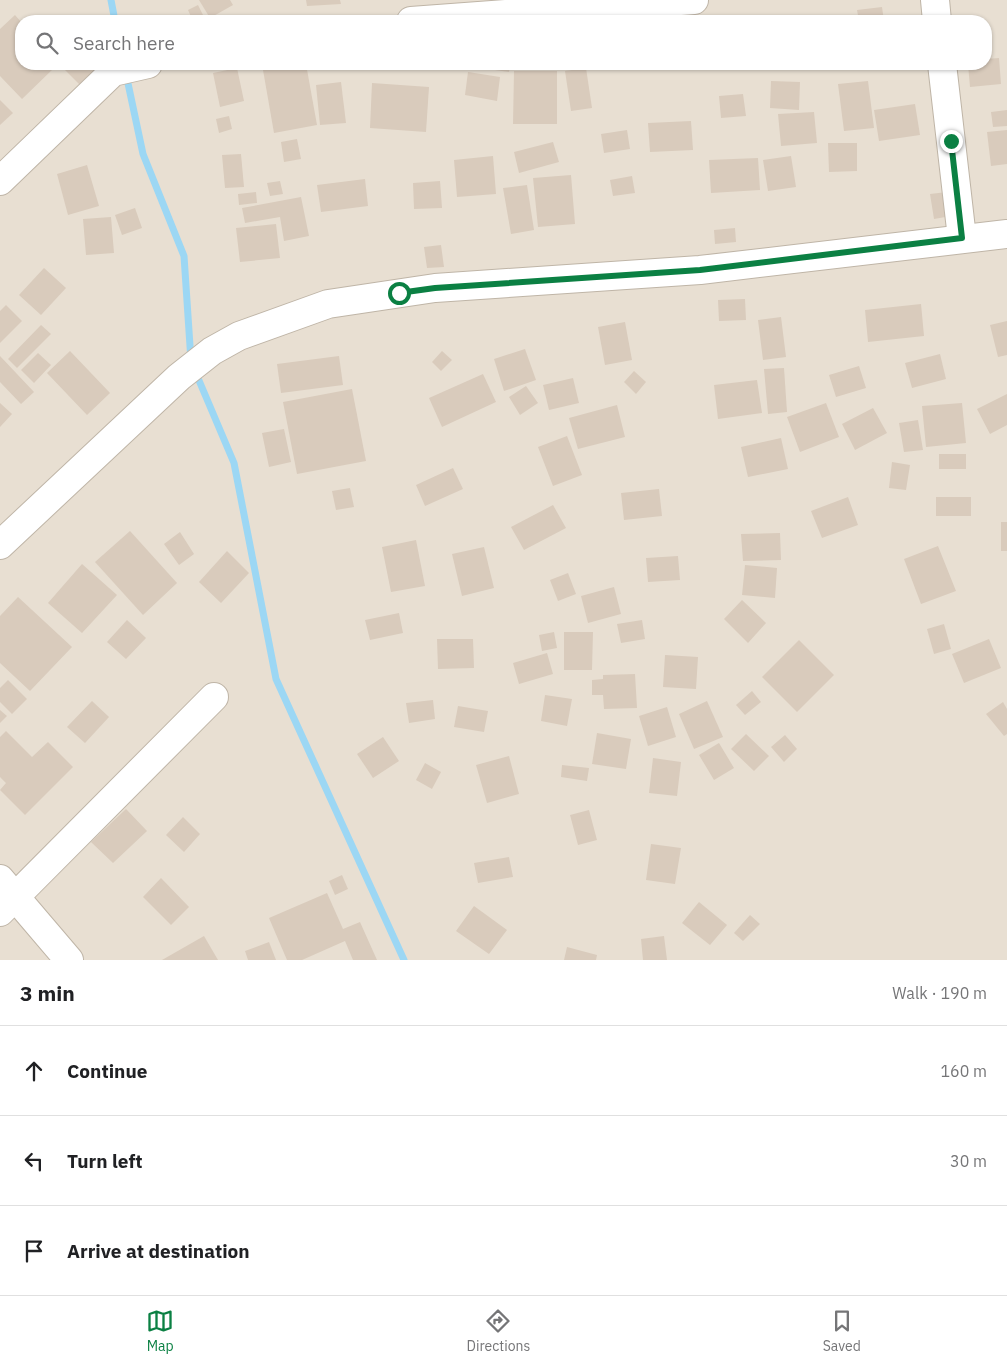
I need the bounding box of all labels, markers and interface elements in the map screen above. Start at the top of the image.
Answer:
search box [15,15,992,70]
icon: search [33,29,61,57]
text: Search here [73,31,175,55]
route end [940,130,963,153]
route start [388,282,411,305]
text: 3 min [20,979,75,1007]
text: Walk · 190 m [892,983,987,1003]
icon: ahead [20,1057,48,1085]
text: Continue [67,1059,147,1083]
text: 160 m [940,1061,987,1081]
icon: left [20,1147,48,1175]
text: Turn left [67,1149,143,1173]
text: 30 m [950,1151,987,1171]
icon: arrive [20,1237,48,1265]
text: Arrive at destination [67,1239,250,1263]
tab: Map [146,1307,174,1355]
tab: Directions [467,1307,530,1355]
tab: Saved [823,1307,861,1355]

